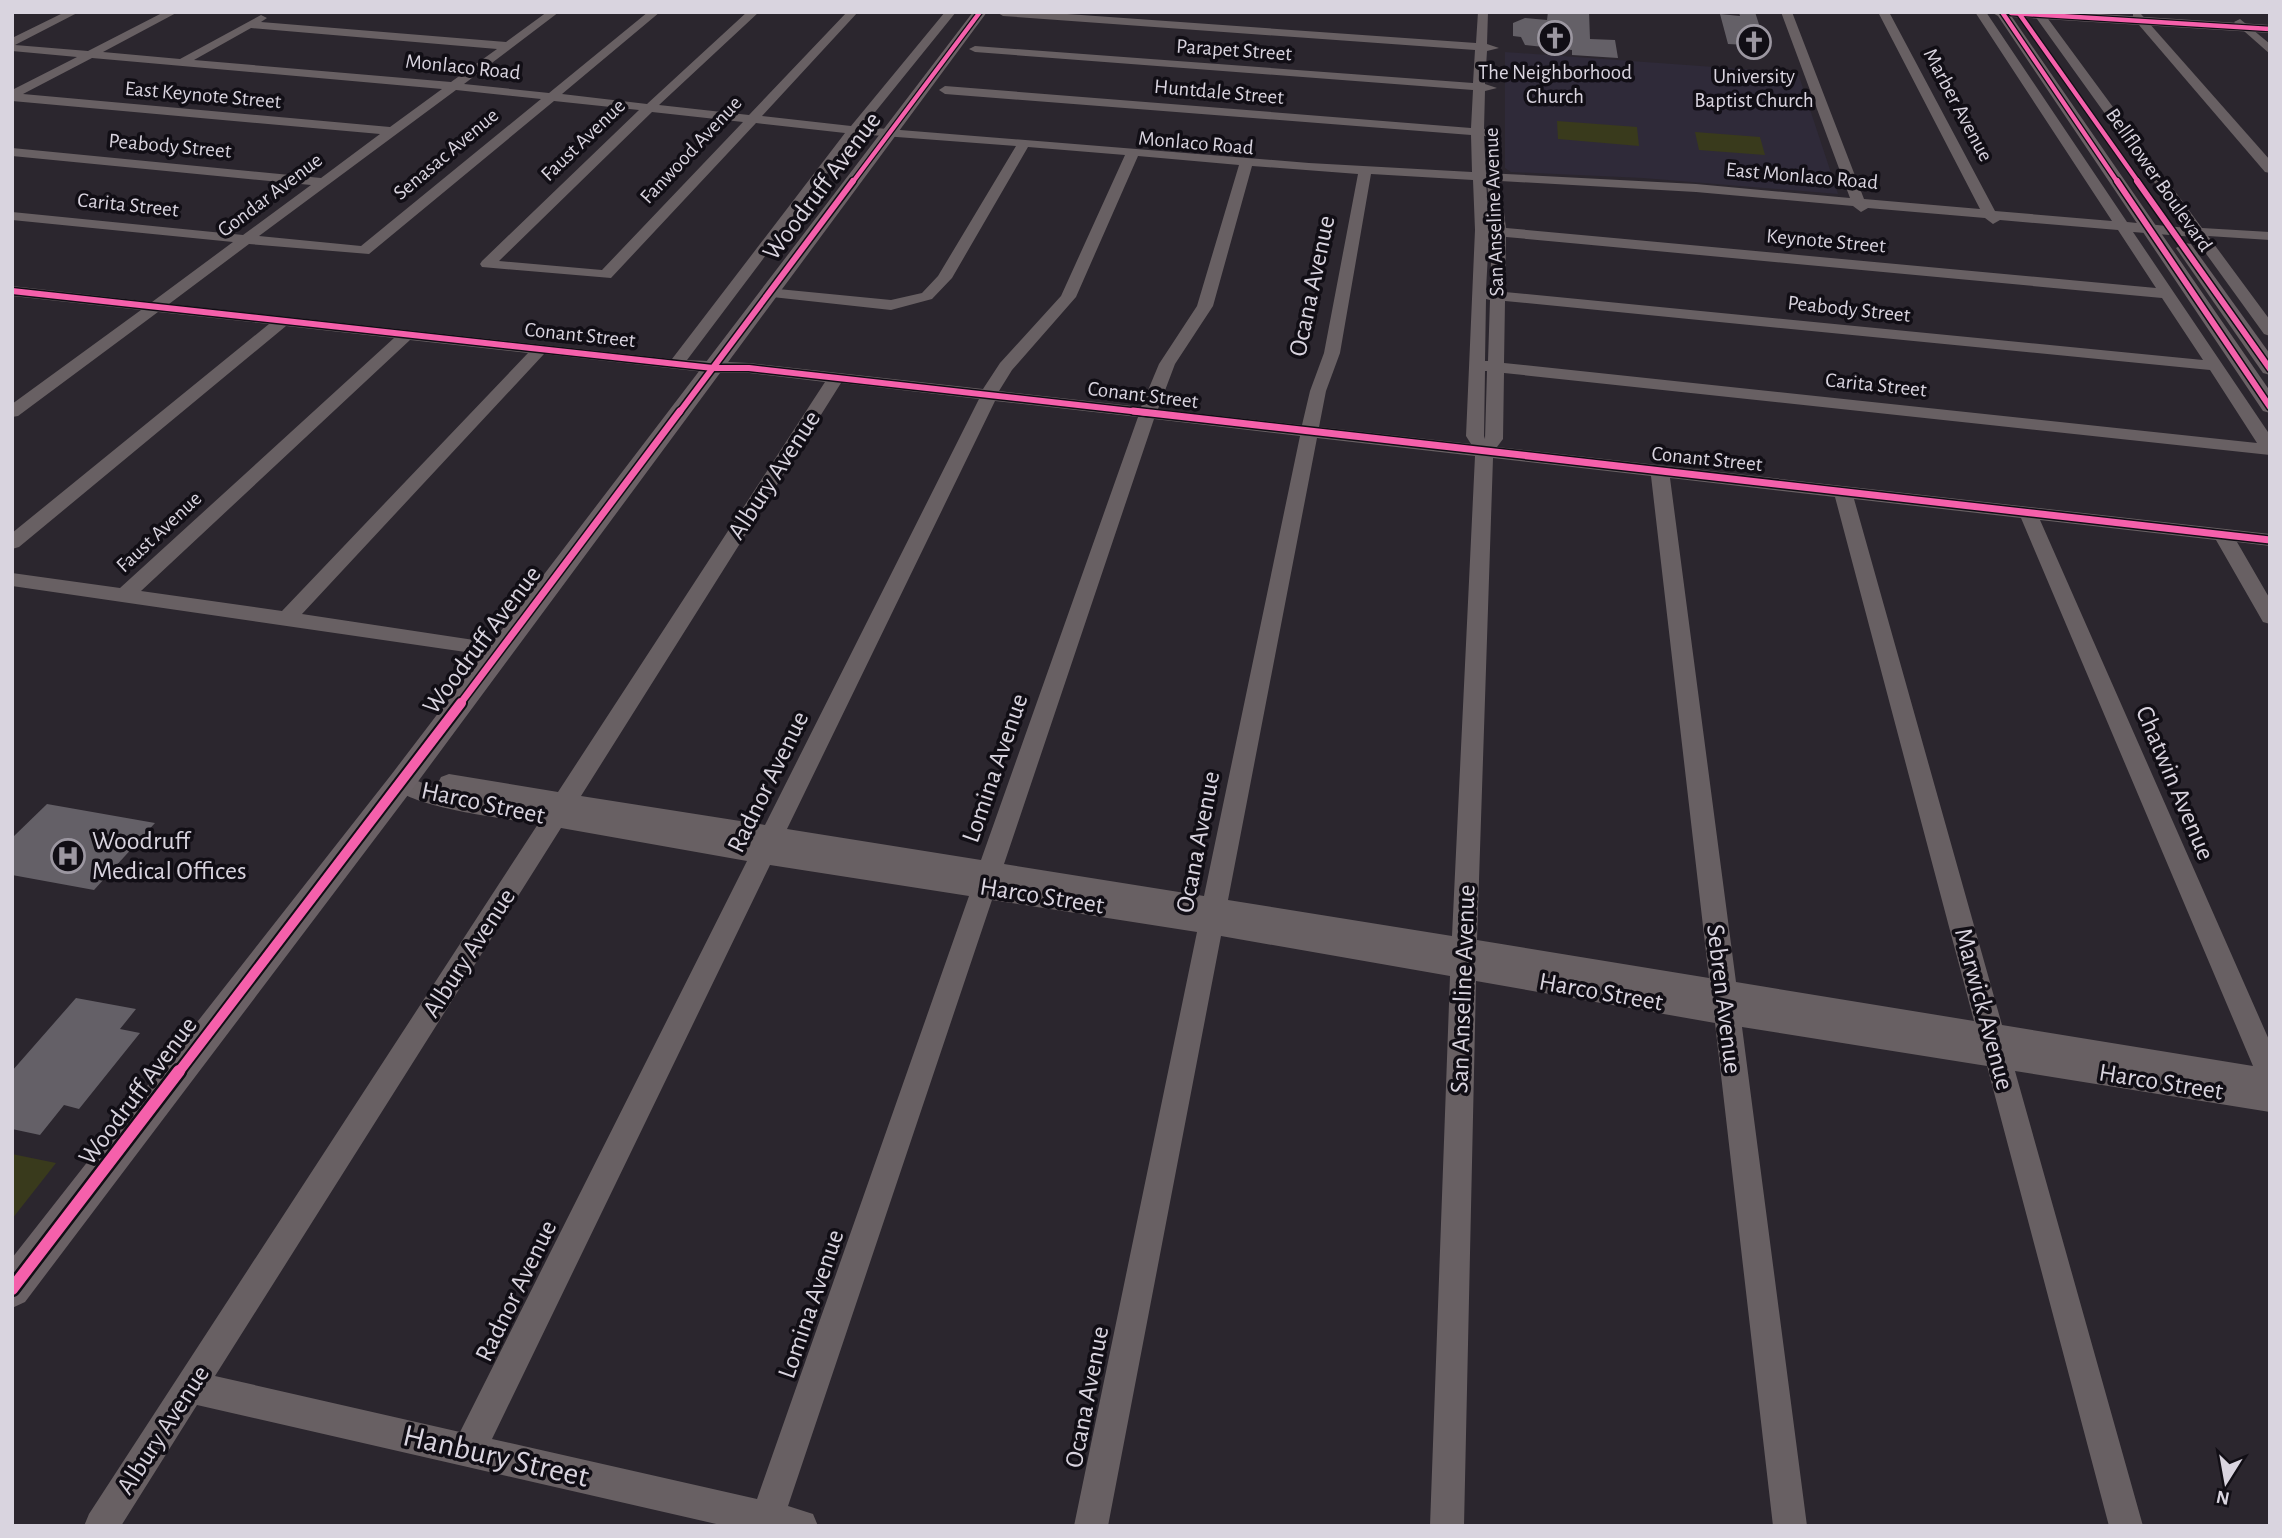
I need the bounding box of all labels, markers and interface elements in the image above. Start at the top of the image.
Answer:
church icon: The Neighborhood Church [1536,19,1574,57]
church icon: University Baptist Church [1735,23,1773,61]
street label: Parapet Street [1175,35,1293,65]
street label: Marber Avenue [1919,45,1997,165]
street label: Monlaco Road [404,51,522,83]
place label: The Neighborhood Church [1478,62,1632,107]
place label: University Baptist Church [1694,66,1814,111]
street label: Huntdale Street [1153,76,1285,108]
street label: East Keynote Street [124,78,282,112]
street label: Fanwood Avenue [636,92,746,208]
street label: Faust Avenue [537,95,629,185]
street label: Senasac Avenue [389,104,503,204]
street label: Bellflower Boulevard [2102,105,2216,256]
street label: Woodruff Avenue [758,107,886,265]
street label: San Anseline Avenue [1481,127,1507,297]
street label: Monlaco Road [1138,128,1255,159]
street label: Peabody Street [108,130,233,162]
street label: Gondar Avenue [214,149,326,241]
street label: East Monlaco Road [1725,159,1879,193]
street label: Carita Street [76,189,180,221]
street label: Ocana Avenue [1284,213,1340,359]
street label: Keynote Street [1765,225,1887,257]
street label: Peabody Street [1787,292,1912,326]
street label: Conant Street [524,319,637,351]
street label: Carita Street [1824,369,1928,401]
street label: Conant Street [1086,378,1200,412]
street label: Albury Avenue [723,406,825,544]
street label: Conant Street [1651,443,1764,475]
street label: Faust Avenue [112,487,206,577]
street label: Woodruff Avenue [418,561,546,719]
street label: Lomina Avenue [957,690,1033,846]
street label: Chatwin Avenue [2131,702,2219,864]
street label: Radnor Avenue [723,707,813,857]
street label: Ocana Avenue [1172,769,1224,915]
street label: Harco Street [419,777,547,829]
place label: Woodruff Medical Offices [92,828,247,884]
hospital icon: Woodruff Medical Offices [49,837,87,875]
street label: Harco Street [978,873,1106,919]
street label: Albury Avenue [418,884,520,1022]
street label: San Anseline Avenue [1446,884,1480,1094]
street label: Sebren Avenue [1702,923,1746,1075]
street label: Marwick Avenue [1950,925,2018,1093]
street label: Harco Street [1537,968,1665,1016]
street label: Woodruff Avenue [74,1012,202,1170]
street label: Harco Street [2097,1059,2225,1105]
street label: Radnor Avenue [471,1216,561,1366]
street label: Lomina Avenue [773,1226,849,1382]
street label: Ocana Avenue [1061,1324,1113,1470]
street label: Albury Avenue [112,1361,214,1499]
street label: Hanbury Street [400,1419,592,1493]
north arrow [2191,1447,2261,1517]
text: N [2215,1487,2231,1508]

